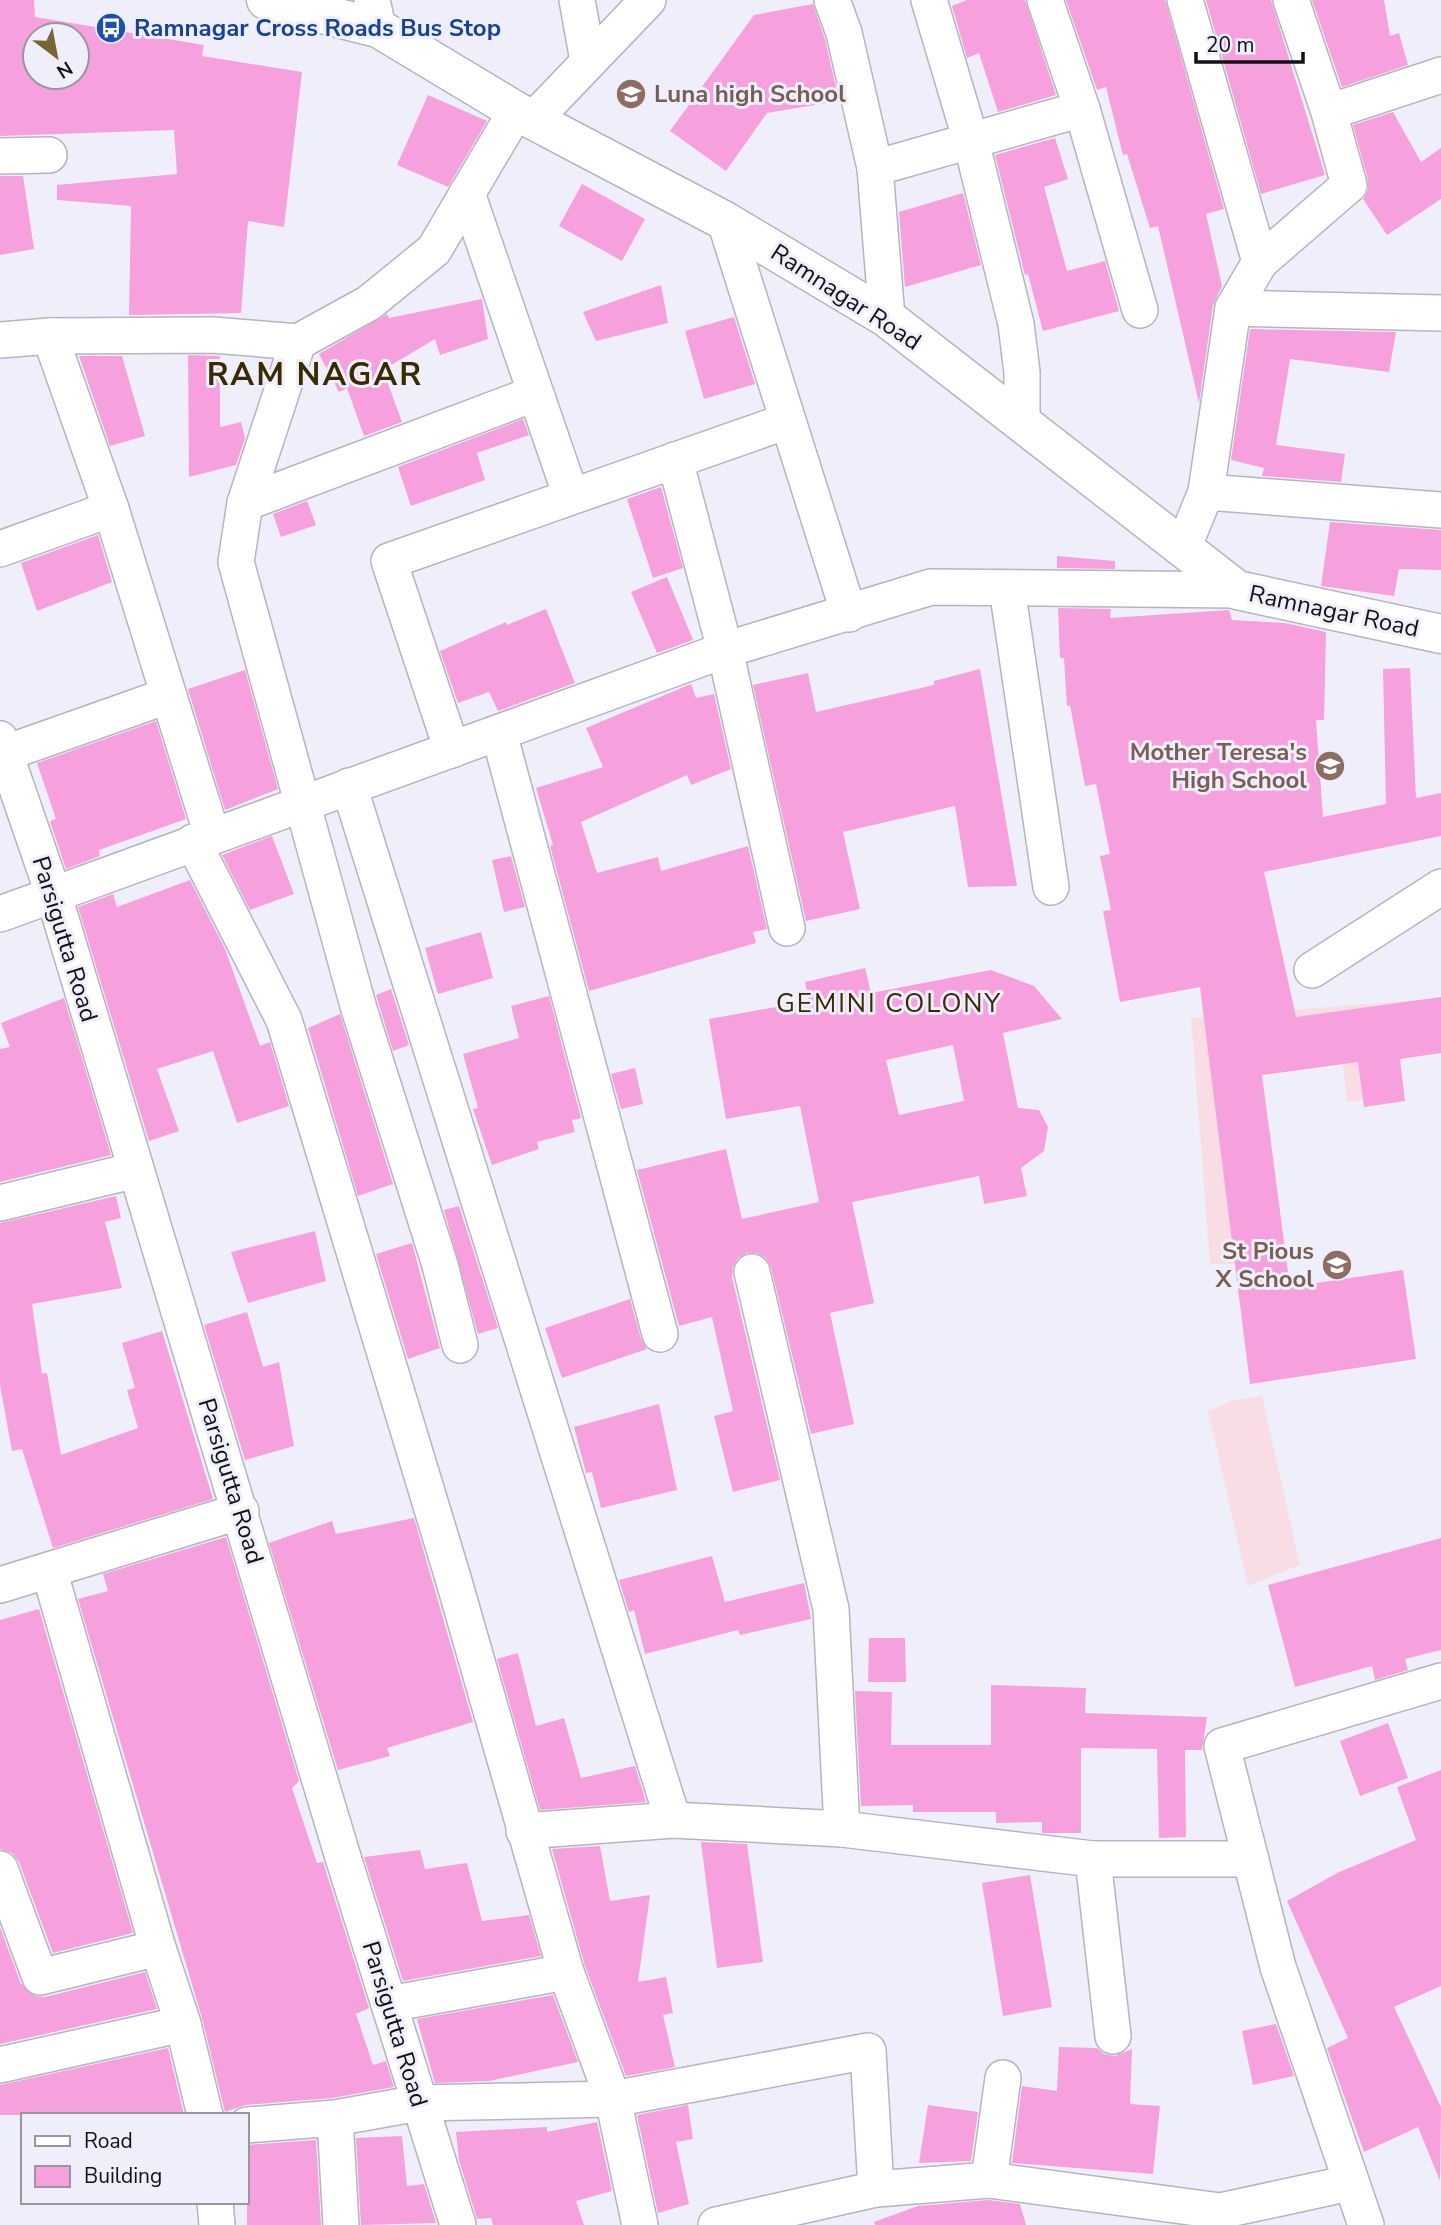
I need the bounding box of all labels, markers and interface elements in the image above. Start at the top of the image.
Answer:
bus stop icon: Ramnagar Cross Roads Bus Stop [94,11,128,45]
place label: Ramnagar Cross Roads Bus Stop [134,12,501,44]
north arrow [21,21,91,91]
scale bar [1196,21,1303,65]
text: 20 m [1206,31,1255,59]
text: N [52,55,77,84]
school or university icon: Luna high School [614,77,648,111]
place label: Luna high School [654,78,846,110]
street label: Ramnagar Road [765,236,927,358]
district label: RAM NAGAR [207,353,423,396]
street label: Ramnagar Road [1246,577,1422,645]
place label: Mother Teresa's High School [1130,736,1307,796]
school or university icon: Mother Teresa's High School [1313,749,1347,783]
street label: Parsigutta Road [25,852,105,1026]
district label: GEMINI COLONY [776,986,1002,1021]
place label: St Pious X School [1215,1235,1314,1295]
school or university icon: St Pious X School [1320,1248,1354,1282]
street label: Parsigutta Road [191,1394,271,1568]
street label: Parsigutta Road [355,1937,435,2111]
legend [21,2113,248,2204]
text: Road [84,2127,133,2155]
text: Building [84,2162,162,2190]

